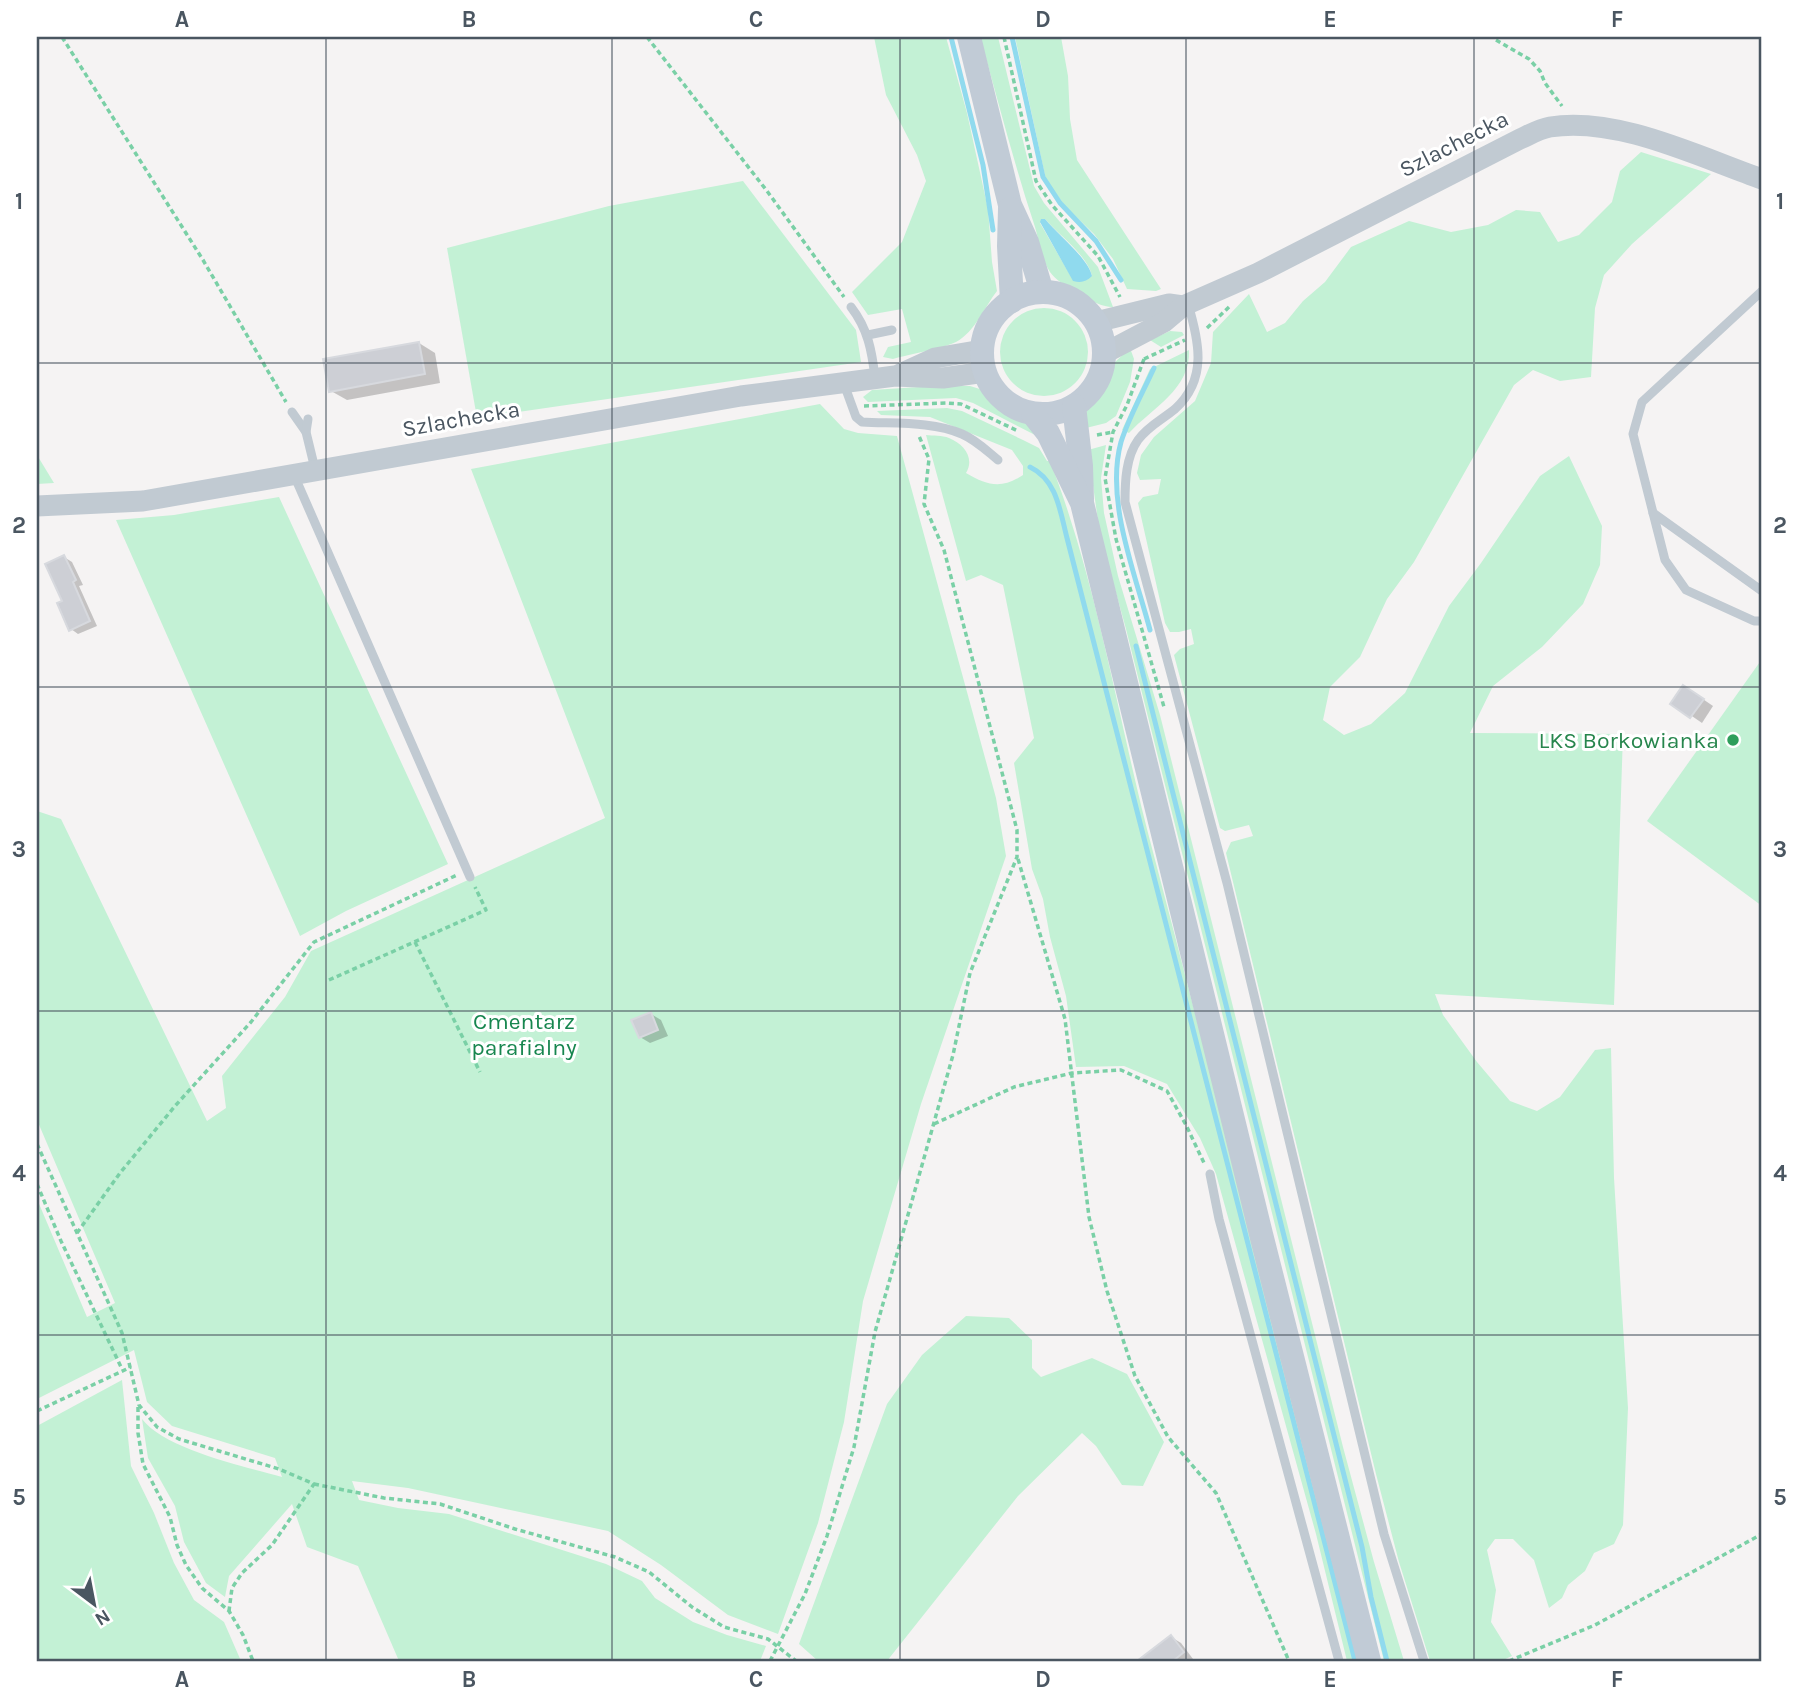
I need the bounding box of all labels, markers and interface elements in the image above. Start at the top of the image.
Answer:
text: A [175,6,189,33]
text: B [462,6,476,33]
text: C [749,6,763,33]
text: D [1035,6,1051,33]
text: E [1323,6,1337,33]
text: F [1611,6,1623,33]
street label: Szlachecka [1395,105,1513,183]
text: 1 [15,188,23,215]
text: 1 [1776,188,1784,215]
street label: Szlachecka [400,395,522,443]
text: 2 [12,512,26,539]
text: 2 [1773,512,1787,539]
place label: LKS Borkowianka [1539,727,1719,754]
marker: LKS Borkowianka [1725,732,1741,748]
text: 3 [12,836,26,863]
text: 3 [1773,836,1787,863]
park label: Cmentarz parafialny [471,1008,577,1061]
text: 4 [12,1160,26,1187]
text: 4 [1773,1160,1787,1187]
text: 5 [12,1484,26,1511]
text: 5 [1773,1484,1787,1511]
north arrow [60,1568,130,1638]
text: N [91,1605,114,1631]
text: A [175,1666,189,1693]
text: B [462,1666,476,1693]
text: C [749,1666,763,1693]
text: D [1035,1666,1051,1693]
text: E [1323,1666,1337,1693]
text: F [1611,1666,1623,1693]

